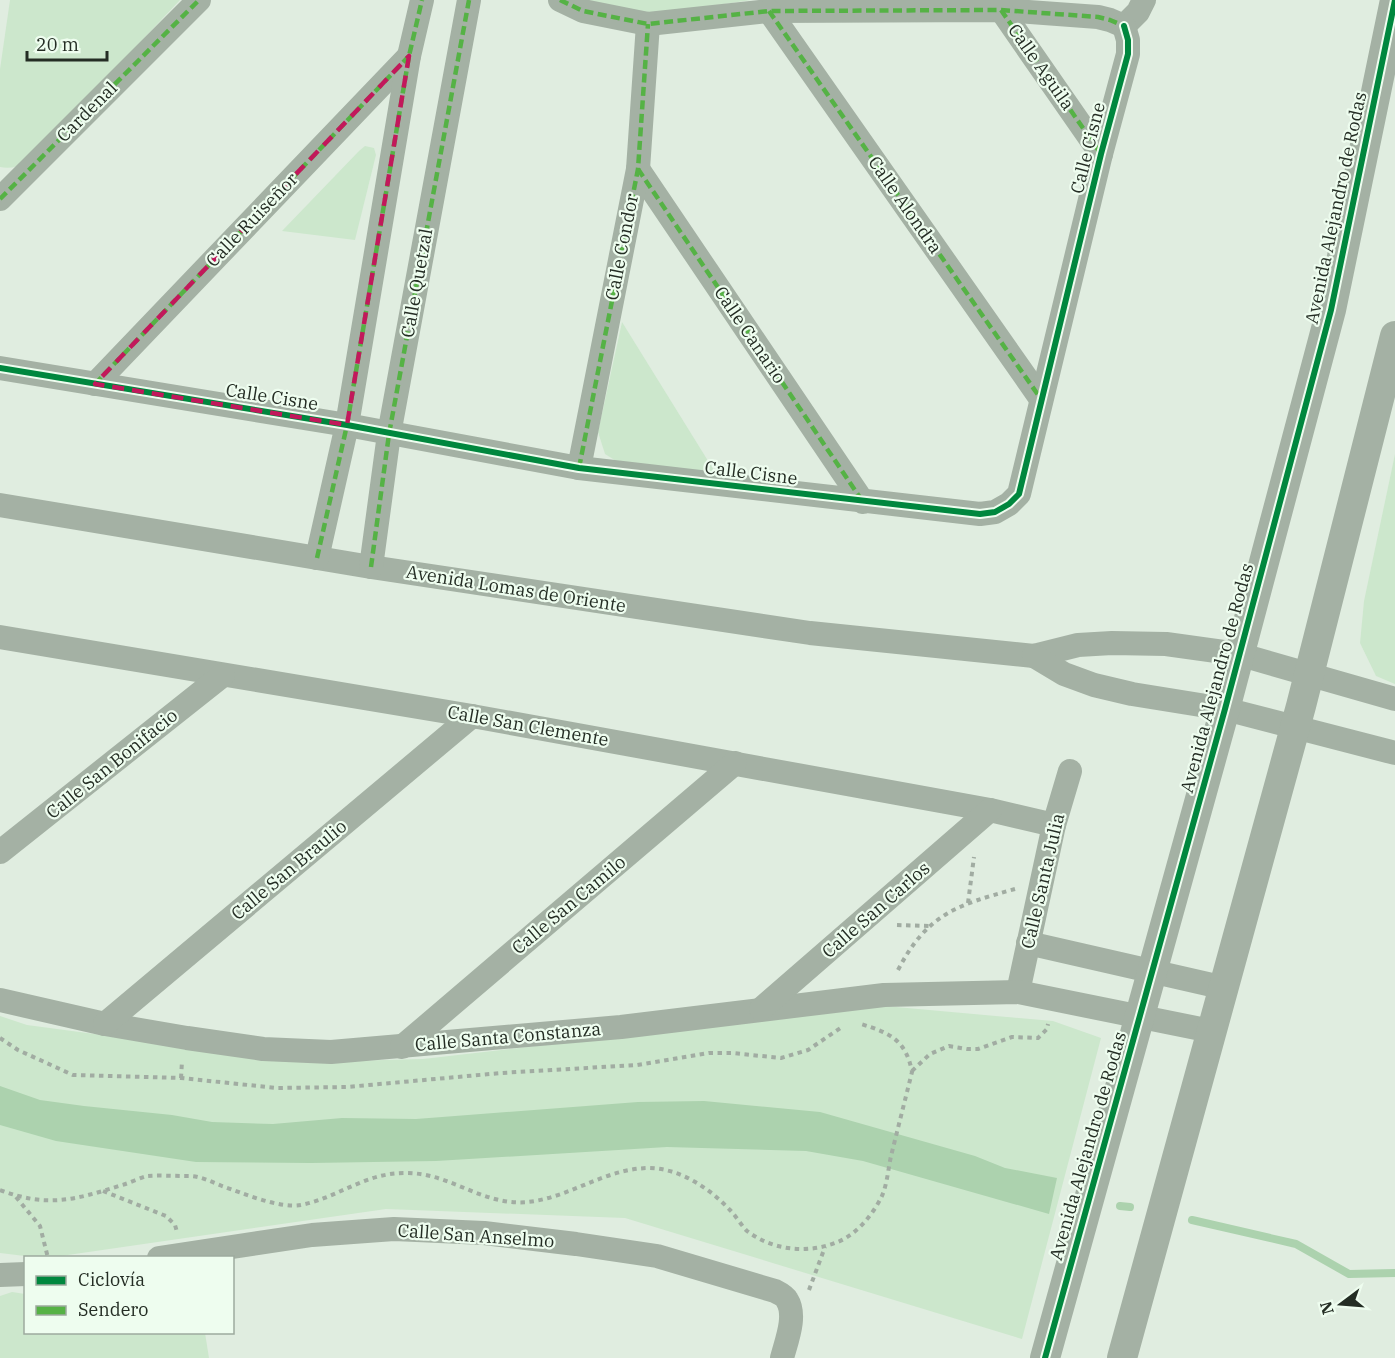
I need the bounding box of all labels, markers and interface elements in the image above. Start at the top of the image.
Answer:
street label: Calle Aguila [1003,19,1080,114]
scale bar [27,24,106,62]
text: 20 m [36,33,79,56]
street label: Cardenal [51,76,122,147]
street label: Avenida Alejandro de Rodas [1300,90,1371,326]
street label: Calle Cisne [1065,100,1110,196]
street label: Calle Alondra [863,151,948,258]
street label: Calle Ruiseñor [201,167,303,272]
street label: Calle Condor [600,192,643,302]
street label: Calle Quetzal [396,227,437,339]
street label: Calle Canario [709,282,791,388]
street label: Calle Cisne [224,378,320,415]
street label: Calle Cisne [703,455,799,490]
street label: Avenida Lomas de Oriente [404,560,628,617]
street label: Avenida Alejandro de Rodas [1175,561,1258,795]
street label: Calle San Clemente [446,700,610,751]
street label: Calle San Bonifacio [41,704,182,824]
street label: Calle Santa Julia [1016,811,1069,951]
street label: Calle San Braulio [226,814,351,925]
street label: Calle San Camilo [507,850,630,959]
street label: Calle San Carlos [817,856,934,963]
street label: Calle Santa Constanza [414,1017,602,1056]
street label: Avenida Alejandro de Rodas [1044,1029,1131,1263]
street label: Calle San Anselmo [397,1219,555,1252]
legend [24,1256,234,1334]
text: Ciclovía [78,1268,145,1291]
north arrow [1311,1274,1371,1334]
text: Sendero [78,1298,148,1321]
text: N [1315,1299,1338,1317]

